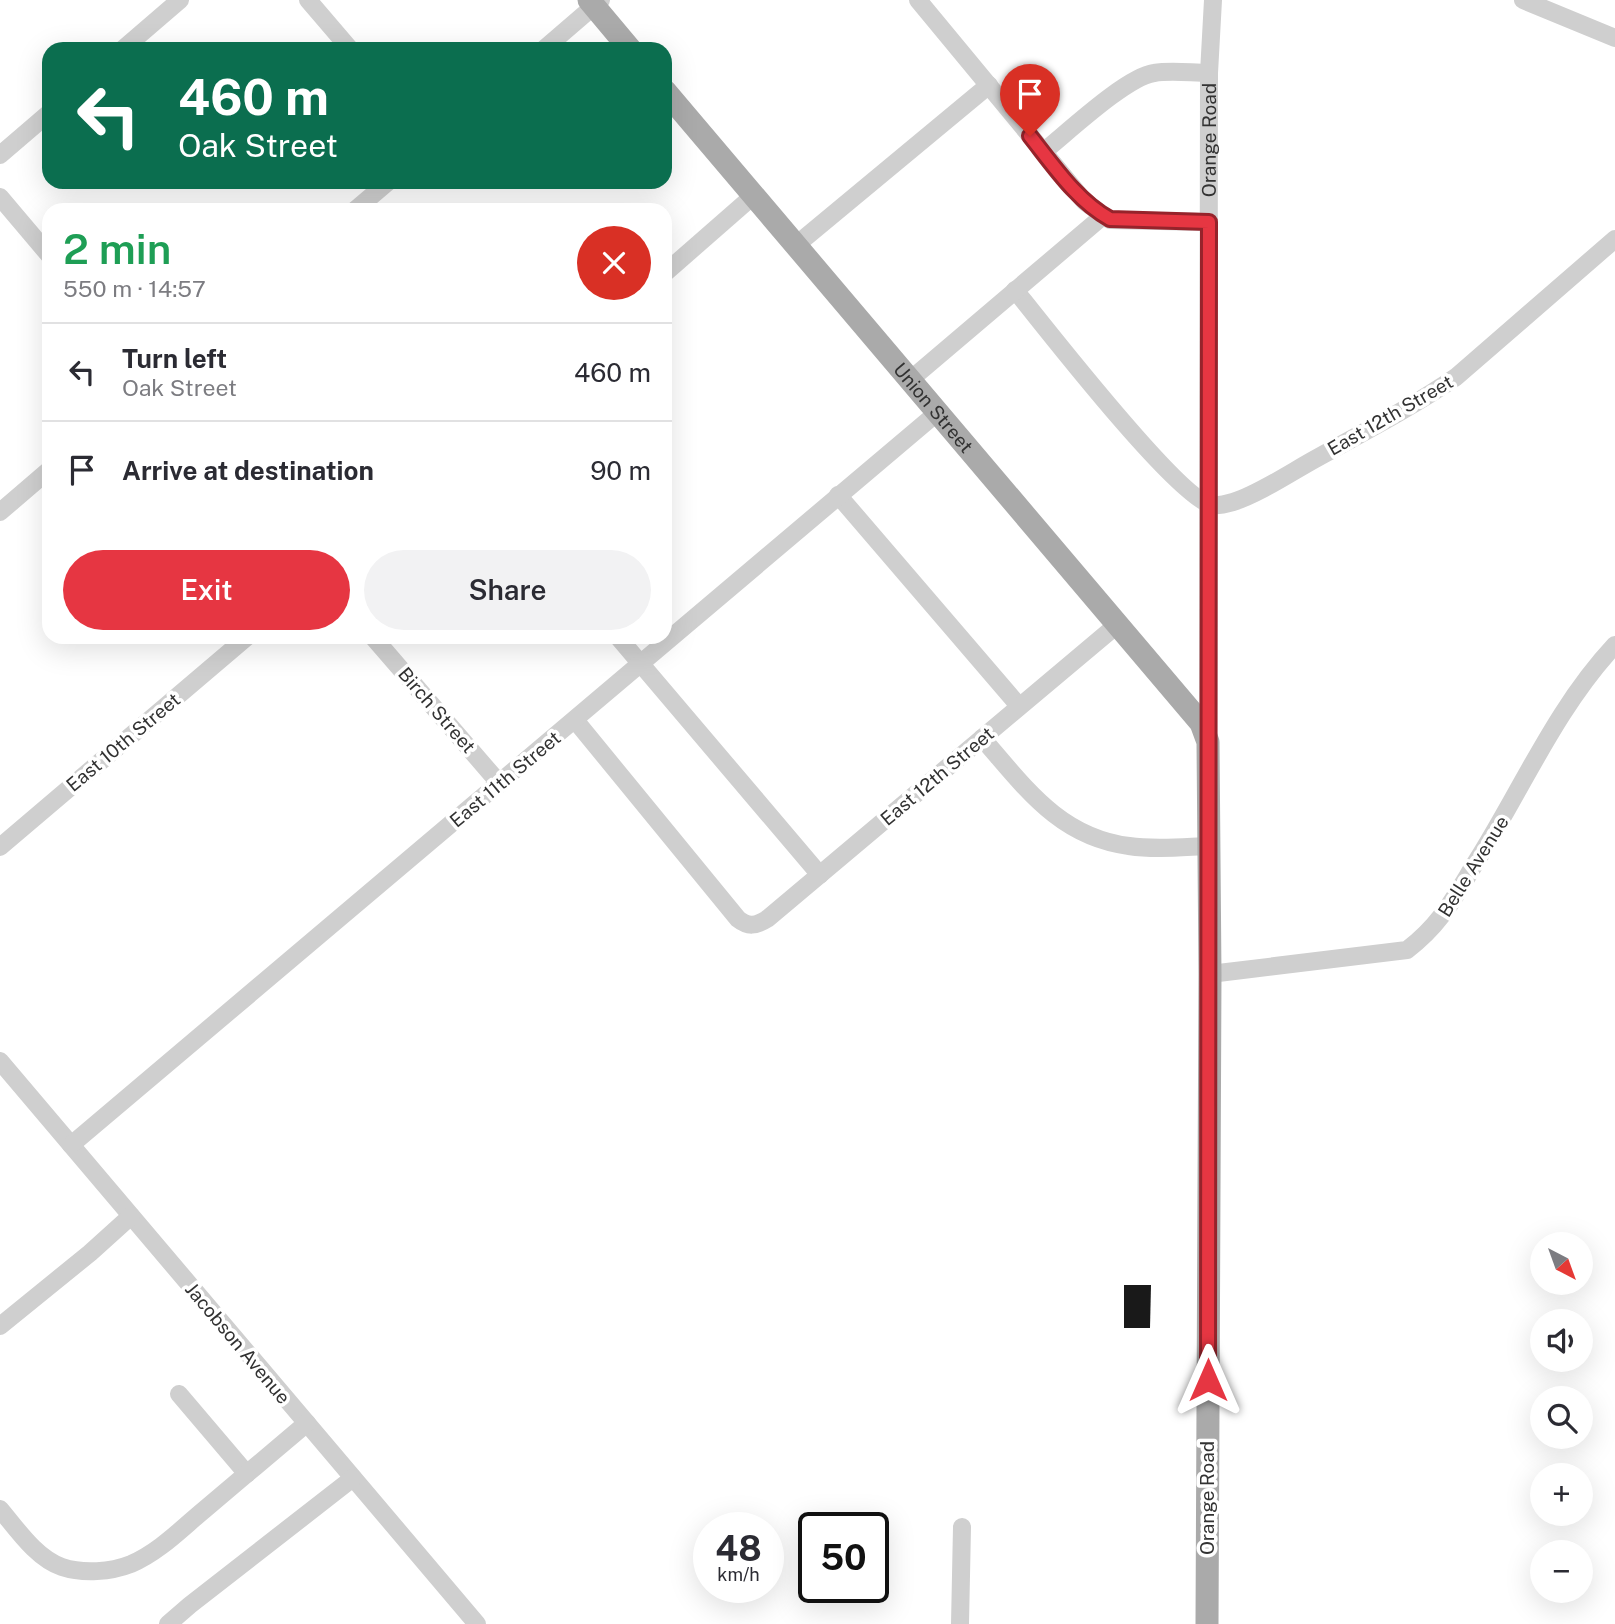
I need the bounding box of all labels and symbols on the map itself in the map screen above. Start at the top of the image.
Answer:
pin [1000,64,1060,136]
street label: Orange Road [1198,83,1220,197]
street label: Union Street [889,358,978,457]
street label: East 12th Street [1323,370,1457,460]
street label: Birch Street [394,663,480,757]
street label: East 10th Street [62,688,184,796]
street label: East 12th Street [876,722,998,830]
street label: East 11th Street [445,726,565,832]
street label: Belle Avenue [1433,811,1513,921]
north arrow [1530,1232,1592,1295]
street label: Jacobson Avenue [181,1278,295,1408]
position arrow [1171,1343,1245,1417]
street label: Orange Road [1196,1441,1218,1555]
speed limit sign: 50 [798,1512,889,1603]

